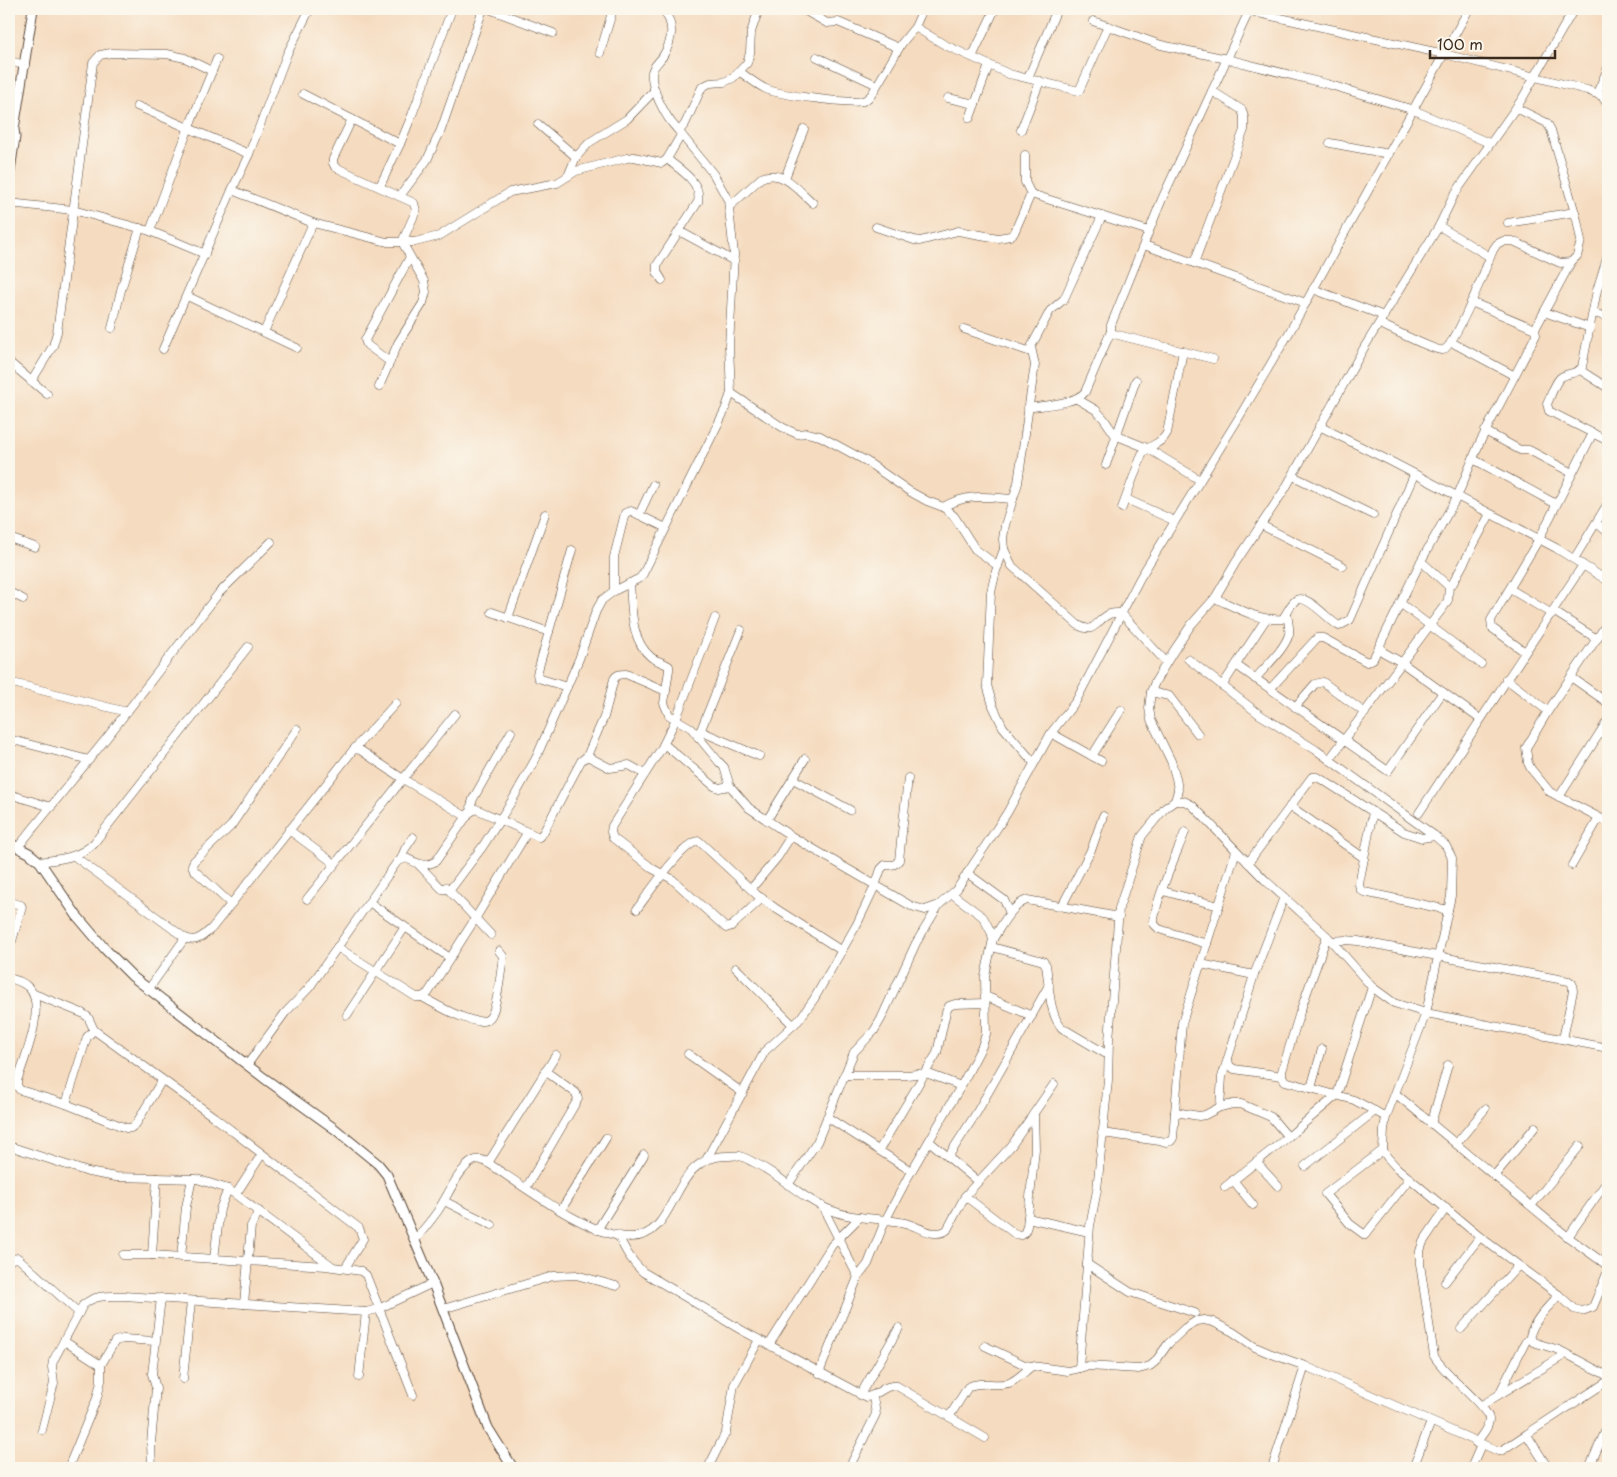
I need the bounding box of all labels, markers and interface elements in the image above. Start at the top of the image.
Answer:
scale bar [1430,28,1554,60]
text: 100 m [1437,32,1483,55]

